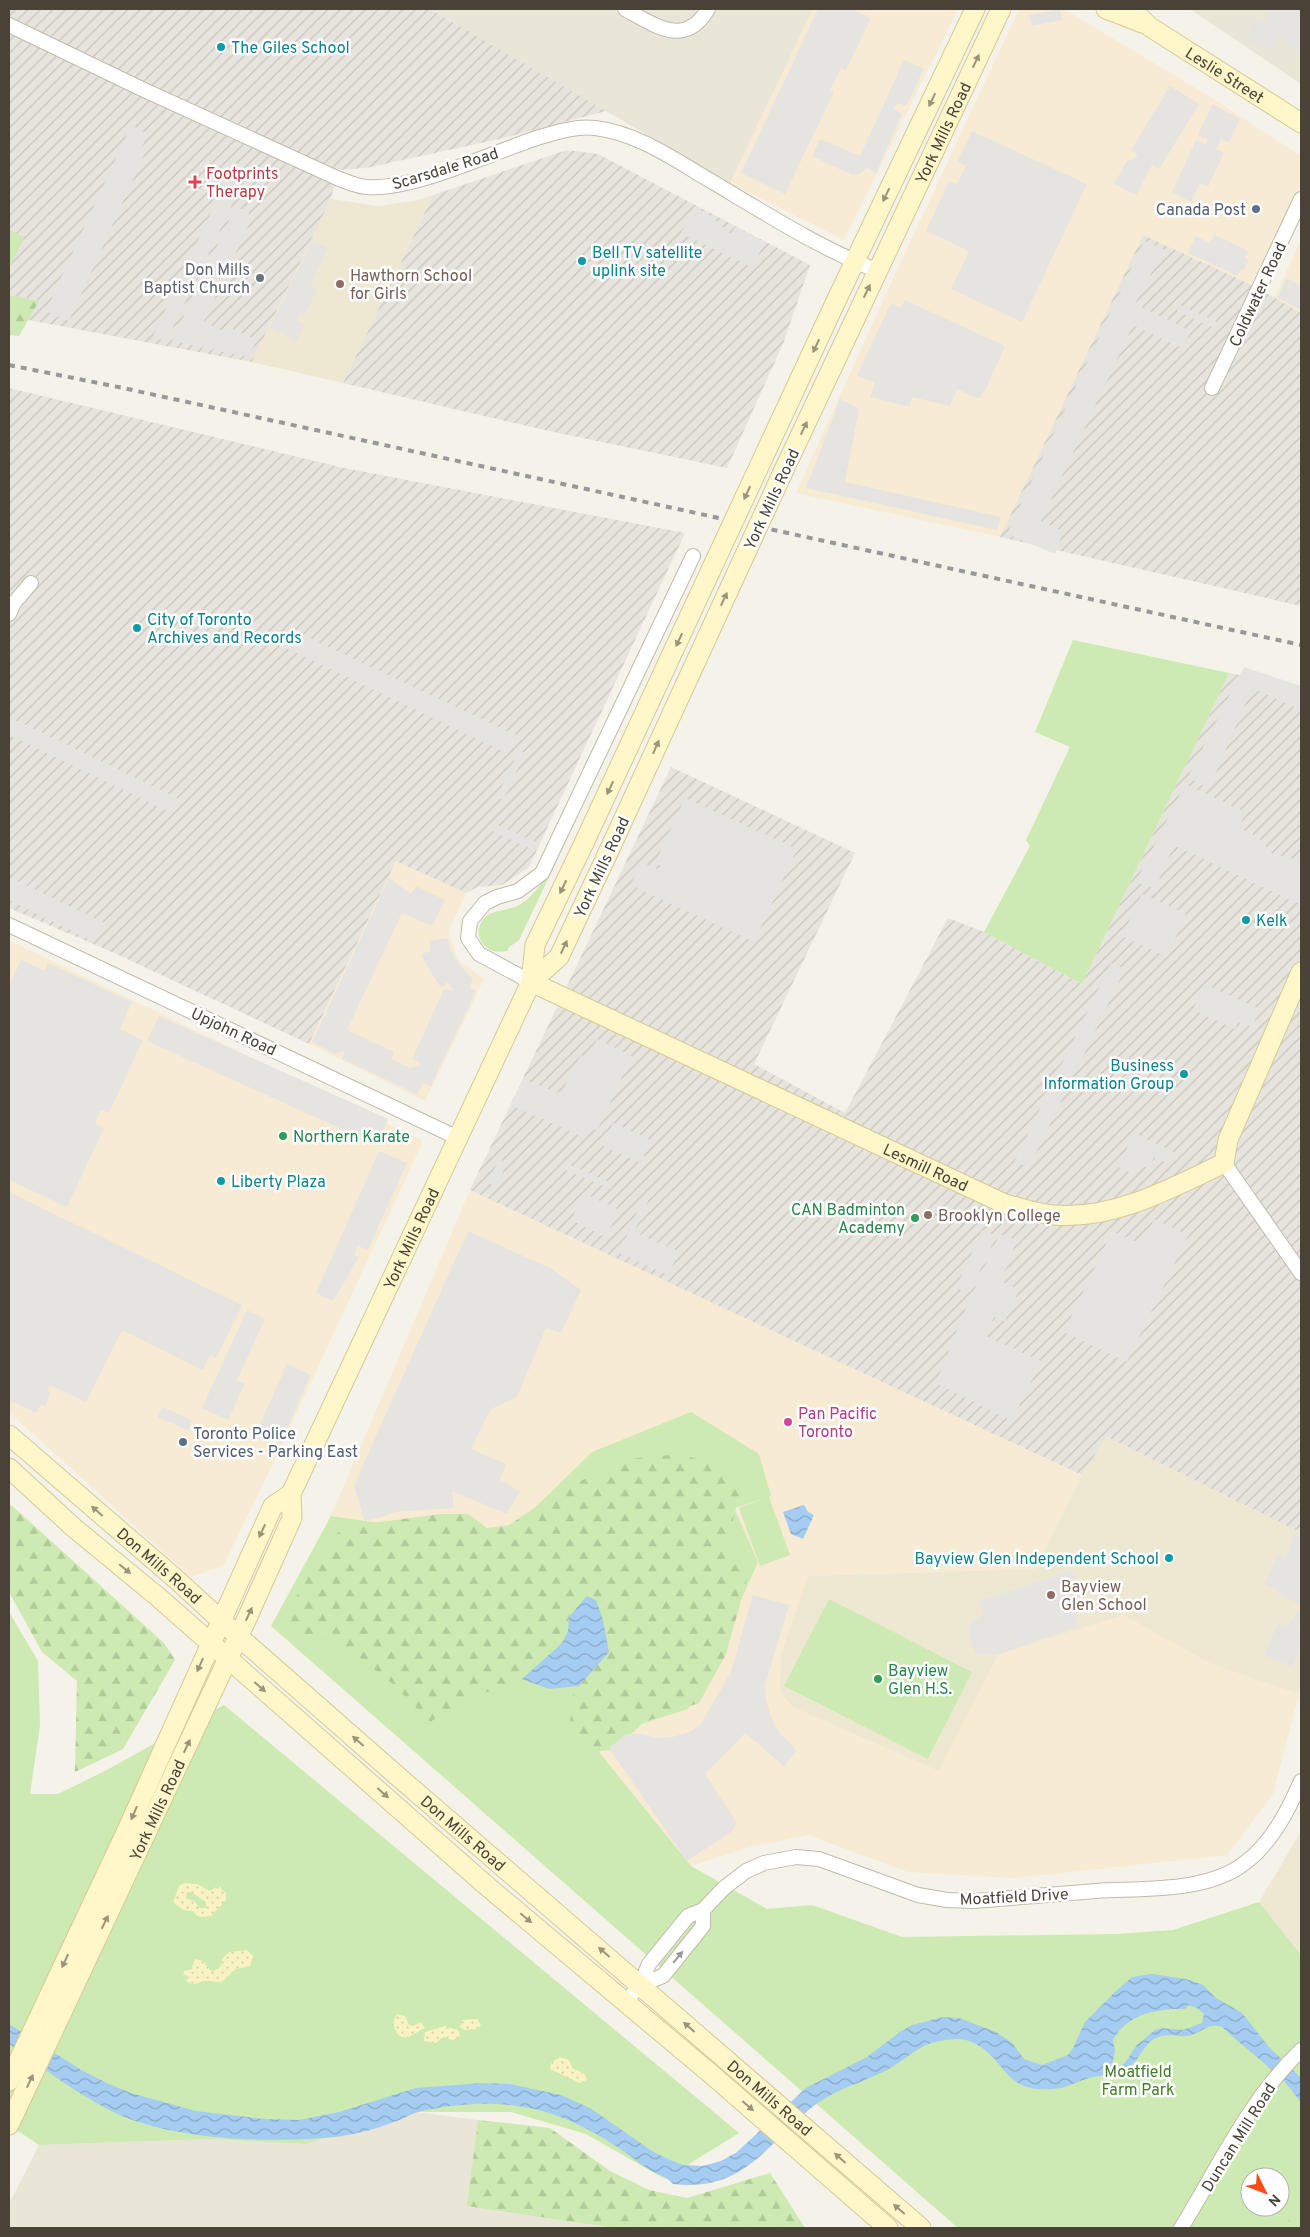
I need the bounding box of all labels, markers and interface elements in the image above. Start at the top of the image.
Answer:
place label: The Giles School [231,39,350,59]
marker: The Giles School [215,41,227,53]
street label: Leslie Street [1181,44,1267,109]
one-way arrow [973,54,981,68]
street label: York Mills Road [912,80,977,187]
one-way arrow [927,93,935,107]
street label: Scarsdale Road [390,144,501,196]
place label: Footprints Therapy [206,165,278,203]
marker: Footprints Therapy [188,175,202,189]
one-way arrow [882,188,890,202]
place label: Canada Post [1156,201,1246,221]
marker: Canada Post [1250,203,1262,215]
street label: Coldwater Road [1226,239,1292,351]
place label: Bell TV satellite uplink site [592,244,702,282]
marker: Bell TV satellite uplink site [576,255,588,267]
place label: Don Mills Baptist Church [144,261,250,299]
place label: Hawthorn School for Girls [350,267,472,305]
marker: Don Mills Baptist Church [254,272,266,284]
marker: Hawthorn School for Girls [334,278,346,290]
one-way arrow [864,284,872,298]
one-way arrow [812,339,820,353]
one-way arrow [800,421,808,435]
street label: York Mills Road [741,446,805,554]
one-way arrow [743,486,751,500]
one-way arrow [720,592,728,606]
place label: City of Toronto Archives and Records [147,611,302,649]
marker: City of Toronto Archives and Records [131,622,143,634]
one-way arrow [674,633,682,647]
one-way arrow [653,740,661,754]
one-way arrow [606,781,614,795]
street label: York Mills Road [571,814,635,922]
one-way arrow [559,880,567,894]
place label: Kelk [1256,912,1287,932]
marker: Kelk [1240,914,1252,926]
one-way arrow [560,940,568,954]
street label: Upjohn Road [187,1004,279,1061]
place label: Business Information Group [1043,1057,1174,1095]
marker: Business Information Group [1178,1068,1190,1080]
place label: Northern Karate [293,1128,410,1148]
marker: Northern Karate [277,1130,289,1142]
street label: Lesmill Road [879,1140,971,1197]
place label: Liberty Plaza [231,1173,326,1193]
marker: Liberty Plaza [215,1175,227,1187]
street label: York Mills Road [380,1185,445,1293]
place label: CAN Badminton Academy [791,1201,905,1239]
place label: Brooklyn College [938,1207,1061,1227]
marker: Brooklyn College [922,1209,934,1221]
marker: CAN Badminton Academy [909,1212,921,1224]
place label: Pan Pacific Toronto [798,1405,877,1443]
marker: Pan Pacific Toronto [782,1416,794,1428]
place label: Toronto Police Services - Parking East [193,1425,358,1463]
marker: Toronto Police Services - Parking East [177,1436,189,1448]
one-way arrow [91,1506,103,1517]
street label: Don Mills Road [112,1524,205,1609]
one-way arrow [258,1524,266,1538]
place label: Bayview Glen Independent School [914,1550,1159,1570]
marker: Bayview Glen Independent School [1163,1552,1175,1564]
one-way arrow [118,1564,131,1575]
place label: Bayview Glen School [1061,1578,1147,1616]
marker: Bayview Glen School [1045,1589,1057,1601]
one-way arrow [245,1607,253,1621]
one-way arrow [196,1658,204,1672]
place label: Bayview Glen H.S. [888,1662,952,1700]
marker: Bayview Glen H.S. [872,1673,884,1685]
one-way arrow [254,1681,267,1692]
one-way arrow [351,1735,364,1746]
one-way arrow [182,1738,191,1753]
street label: York Mills Road [126,1757,191,1865]
one-way arrow [376,1787,388,1799]
street label: Don Mills Road [415,1792,509,1877]
one-way arrow [130,1806,138,1820]
street label: Moatfield Drive [959,1885,1069,1911]
one-way arrow [519,1912,531,1924]
one-way arrow [102,1915,110,1929]
one-way arrow [597,1947,610,1958]
one-way arrow [673,1951,684,1964]
one-way arrow [61,1954,69,1968]
one-way arrow [683,2021,695,2033]
street label: Don Mills Road [722,2057,815,2141]
park label: Moatfield Farm Park [1102,2063,1174,2101]
one-way arrow [25,2073,34,2088]
street label: Duncan Mill Road [1198,2080,1281,2196]
one-way arrow [741,2100,753,2112]
one-way arrow [834,2152,846,2164]
north arrow [1240,2167,1290,2217]
text: N [1264,2190,1283,2209]
one-way arrow [893,2204,905,2215]

